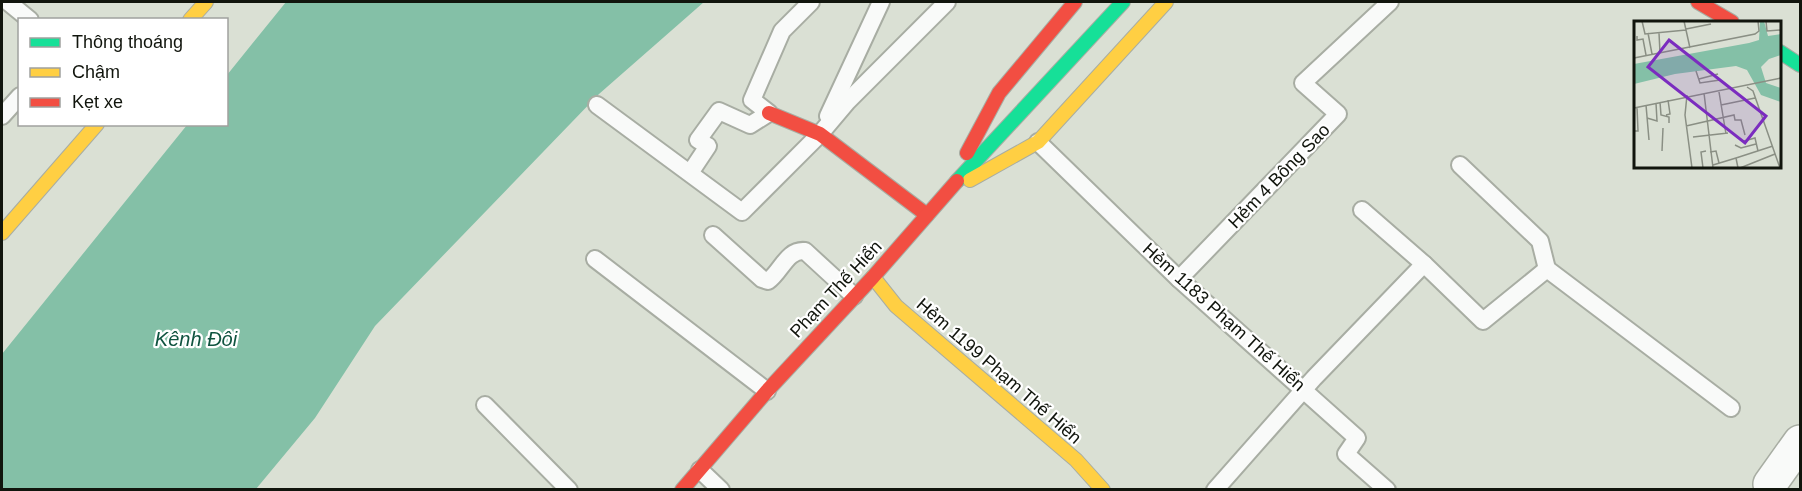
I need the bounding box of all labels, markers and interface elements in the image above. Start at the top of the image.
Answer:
legend [18,18,228,126]
inset map [1634,21,1781,168]
text: Thông thoáng [72,32,183,52]
text: Chậm [72,62,120,82]
text: Kẹt xe [72,92,123,112]
street label: Hẻm 4 Bông Sao [1224,120,1334,232]
street label: Phạm Thế Hiển [786,237,886,341]
street label: Hẻm 1183 Phạm Thế Hiển [1139,239,1309,395]
street label: Hẻm 1199 Phạm Thế Hiển [913,294,1085,448]
water label: Kênh Đôi [155,328,238,350]

